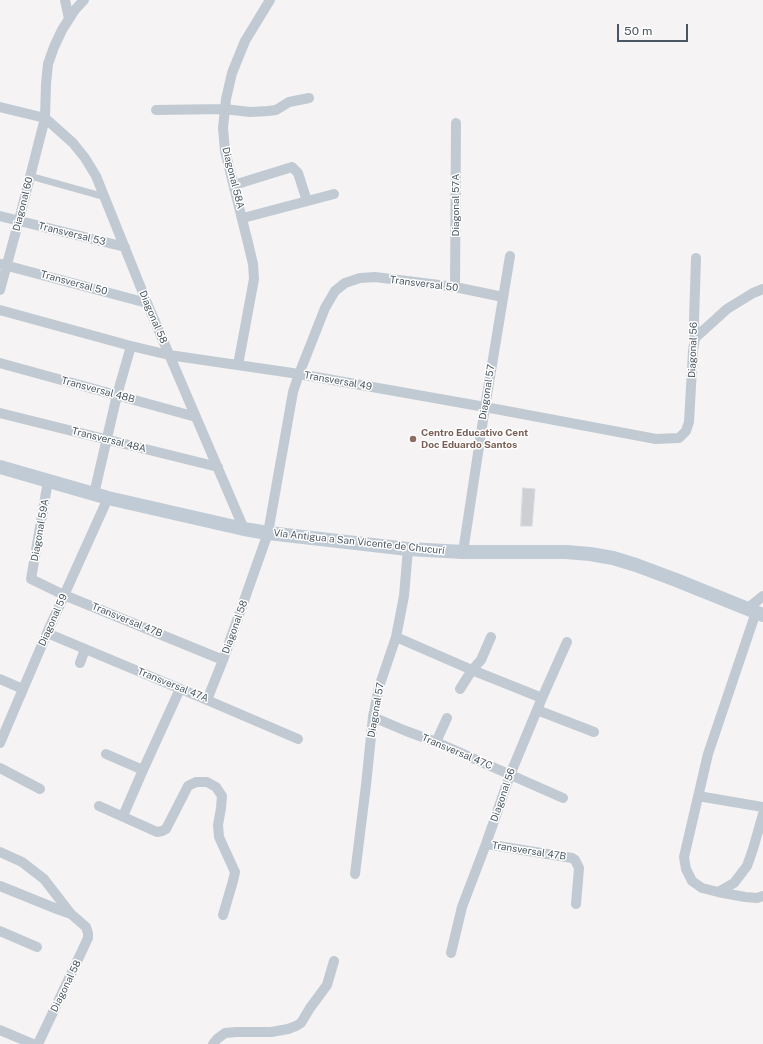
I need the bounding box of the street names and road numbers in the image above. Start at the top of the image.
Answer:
street label: Diagonal 58A [220,146,246,210]
street label: Diagonal 57A [450,174,462,236]
street label: Diagonal 60 [10,176,36,232]
street label: Transversal 53 [37,220,107,248]
street label: Transversal 50 [39,268,109,298]
street label: Transversal 50 [389,274,459,294]
street label: Diagonal 58 [136,289,170,345]
street label: Diagonal 56 [686,322,700,378]
street label: Diagonal 57 [477,364,497,420]
street label: Transversal 49 [303,369,373,393]
street label: Transversal 48B [60,374,136,406]
street label: Transversal 48A [71,425,147,455]
street label: Diagonal 59A [29,498,51,562]
street label: Vía Antigua a San Vicente de Chucurí [273,527,445,557]
street label: Diagonal 59 [36,592,70,648]
street label: Diagonal 58 [220,599,250,655]
street label: Transversal 47B [90,600,164,640]
street label: Transversal 47A [136,665,210,705]
street label: Diagonal 57 [365,681,387,739]
street label: Transversal 47C [420,732,494,772]
street label: Diagonal 56 [488,767,518,823]
street label: Transversal 47B [491,839,567,863]
street label: Diagonal 58 [48,958,84,1014]

